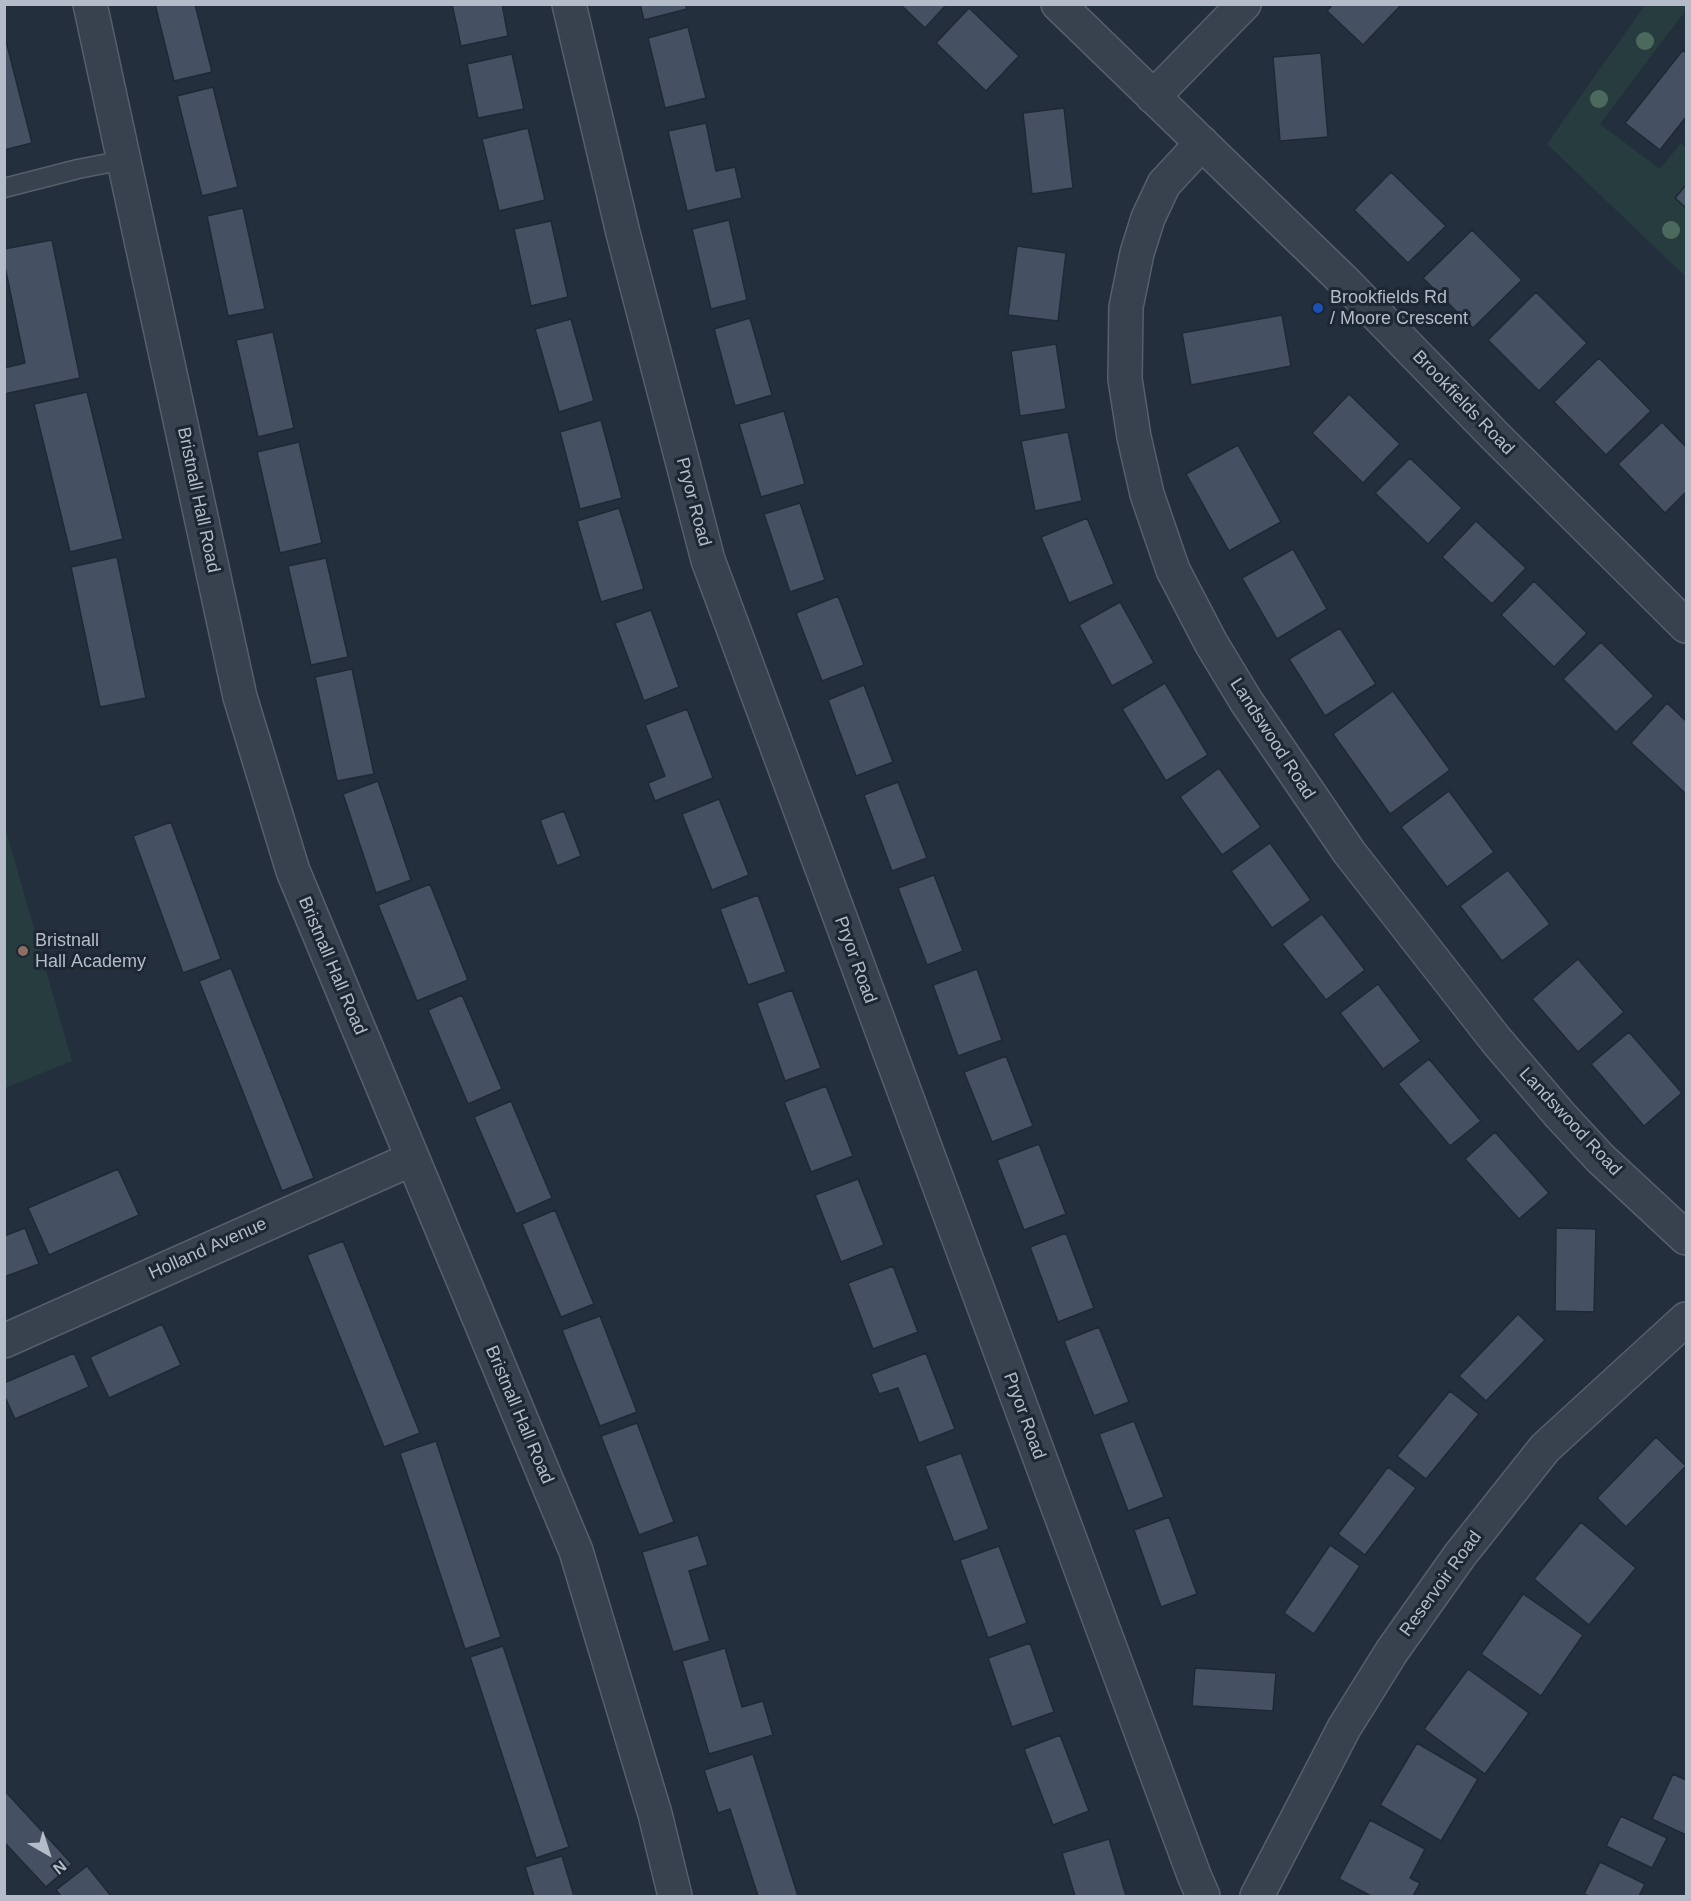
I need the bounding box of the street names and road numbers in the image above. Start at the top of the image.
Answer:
street label: Brookfields Road [1408,346,1518,460]
street label: Bristnall Hall Road [172,425,224,575]
street label: Pryor Road [671,455,715,549]
street label: Landswood Road [1225,674,1319,804]
street label: Bristnall Hall Road [293,894,371,1038]
street label: Pryor Road [829,914,881,1006]
street label: Landswood Road [1514,1063,1626,1181]
street label: Holland Avenue [146,1213,270,1285]
street label: Bristnall Hall Road [480,1343,558,1487]
street label: Pryor Road [998,1370,1050,1462]
street label: Reservoir Road [1396,1527,1486,1641]

